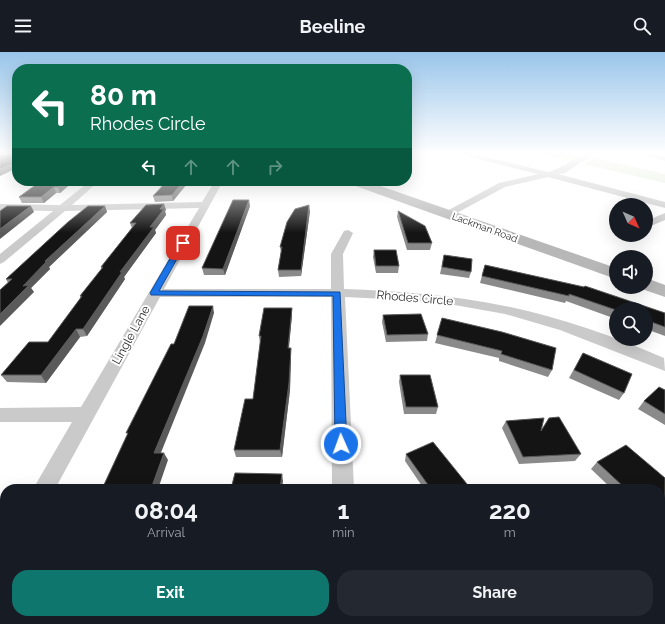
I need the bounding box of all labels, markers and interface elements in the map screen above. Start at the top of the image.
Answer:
icon: menu [12,15,34,37]
icon: search [631,15,653,37]
text: Beeline [300,16,365,37]
text: 80 m [90,79,157,112]
icon: left [24,80,76,132]
text: Rhodes Circle [90,113,206,134]
icon: left [138,156,160,178]
icon: ahead [180,156,202,178]
icon: ahead [222,156,244,178]
icon: right [264,156,286,178]
north arrow [609,198,653,242]
map controls [609,198,653,346]
street label: Lackman Road [450,210,519,244]
pin [166,226,200,260]
icon: arrive [172,232,194,254]
button: sound [609,250,653,294]
street label: Rhodes Circle [376,288,454,308]
button: search [609,302,653,346]
street label: Lingle Lane [109,303,153,367]
position arrow [320,423,362,465]
text: 08:04 [134,496,198,525]
text: 1 [337,496,349,525]
text: 220 [489,496,531,525]
text: Arrival [147,525,185,540]
text: min [332,525,355,540]
text: m [504,525,516,540]
button: Exit [12,570,329,616]
button: Share [337,570,653,616]

